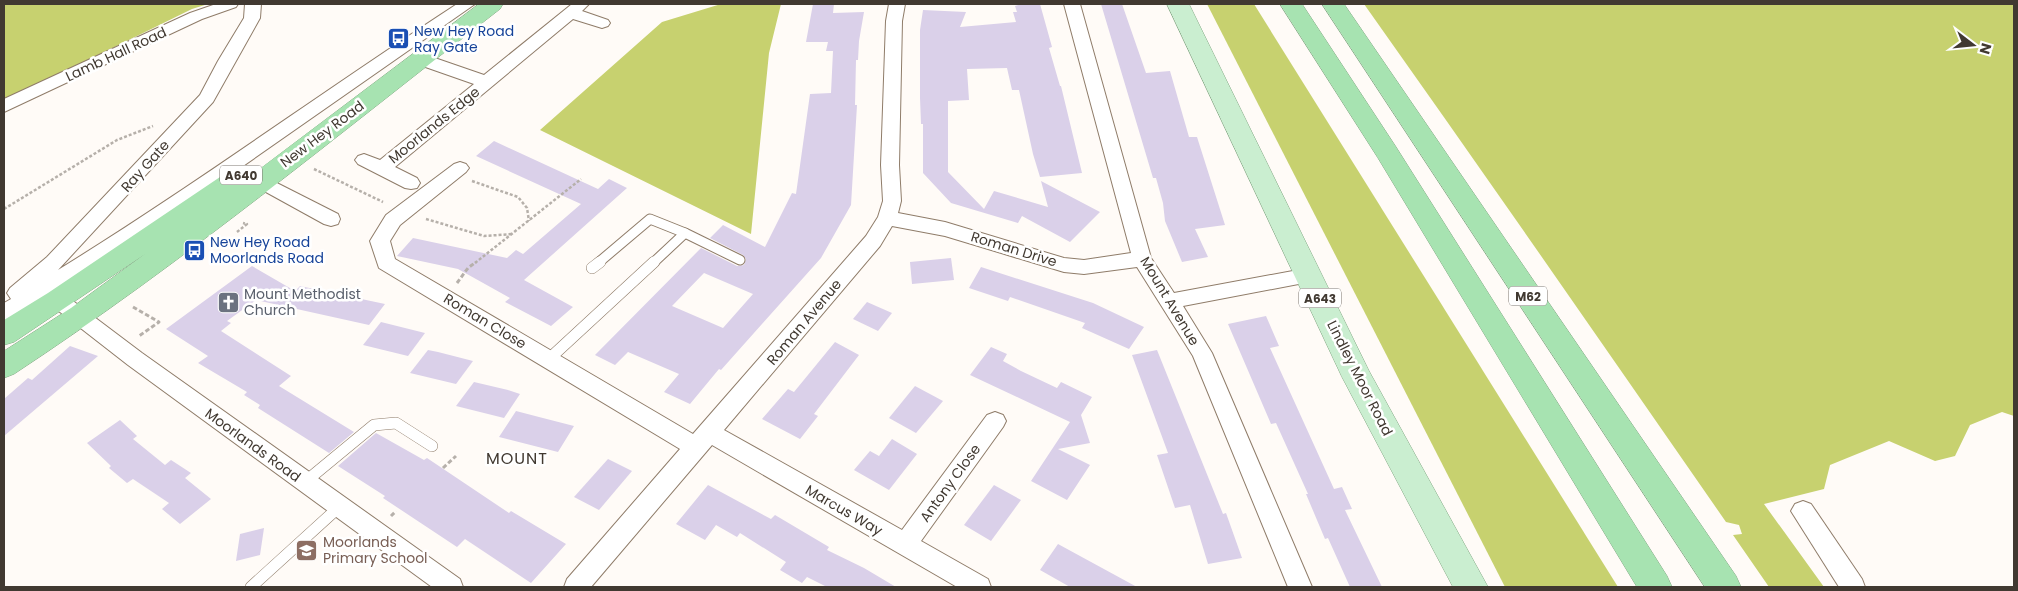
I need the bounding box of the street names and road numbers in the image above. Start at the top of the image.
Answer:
street label: Lamb Hall Road [62,22,170,86]
street label: Moorlands Edge [384,82,484,168]
street label: New Hey Road [276,96,368,172]
street label: Ray Gate [116,135,174,196]
road number: A640 [220,166,262,184]
street label: Roman Drive [968,226,1060,272]
street label: Mount Avenue [1136,253,1205,349]
street label: Roman Avenue [762,274,846,369]
road number: M62 [1509,286,1547,306]
street label: Roman Close [440,288,530,354]
road number: A643 [1299,288,1341,308]
street label: Lindley Moor Road [1322,317,1398,439]
street label: Moorlands Road [201,403,305,487]
street label: Antony Close [915,440,985,526]
street label: Marcus Way [802,480,886,540]

